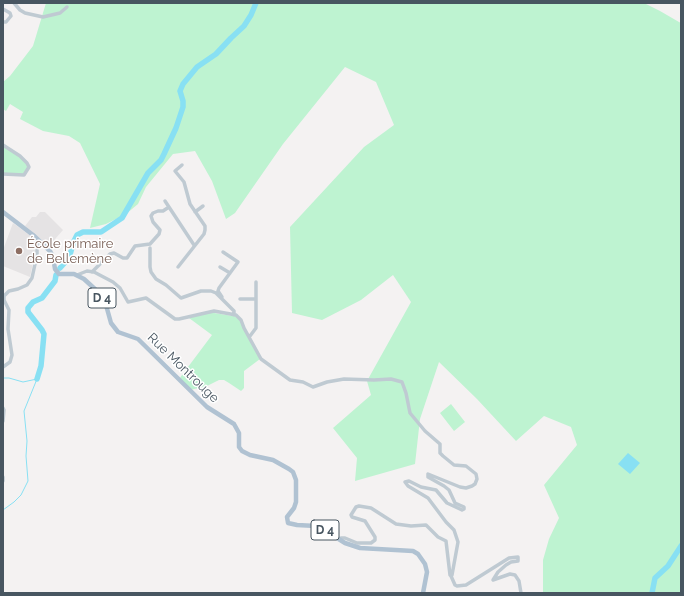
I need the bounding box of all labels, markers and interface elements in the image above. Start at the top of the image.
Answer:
place label: École primaire de Bellemène [27,236,113,267]
marker: École primaire de Bellemène [14,246,24,256]
road number: D 4 [88,288,116,308]
street label: Rue Montrouge [144,330,222,406]
road number: D 4 [311,520,339,540]

